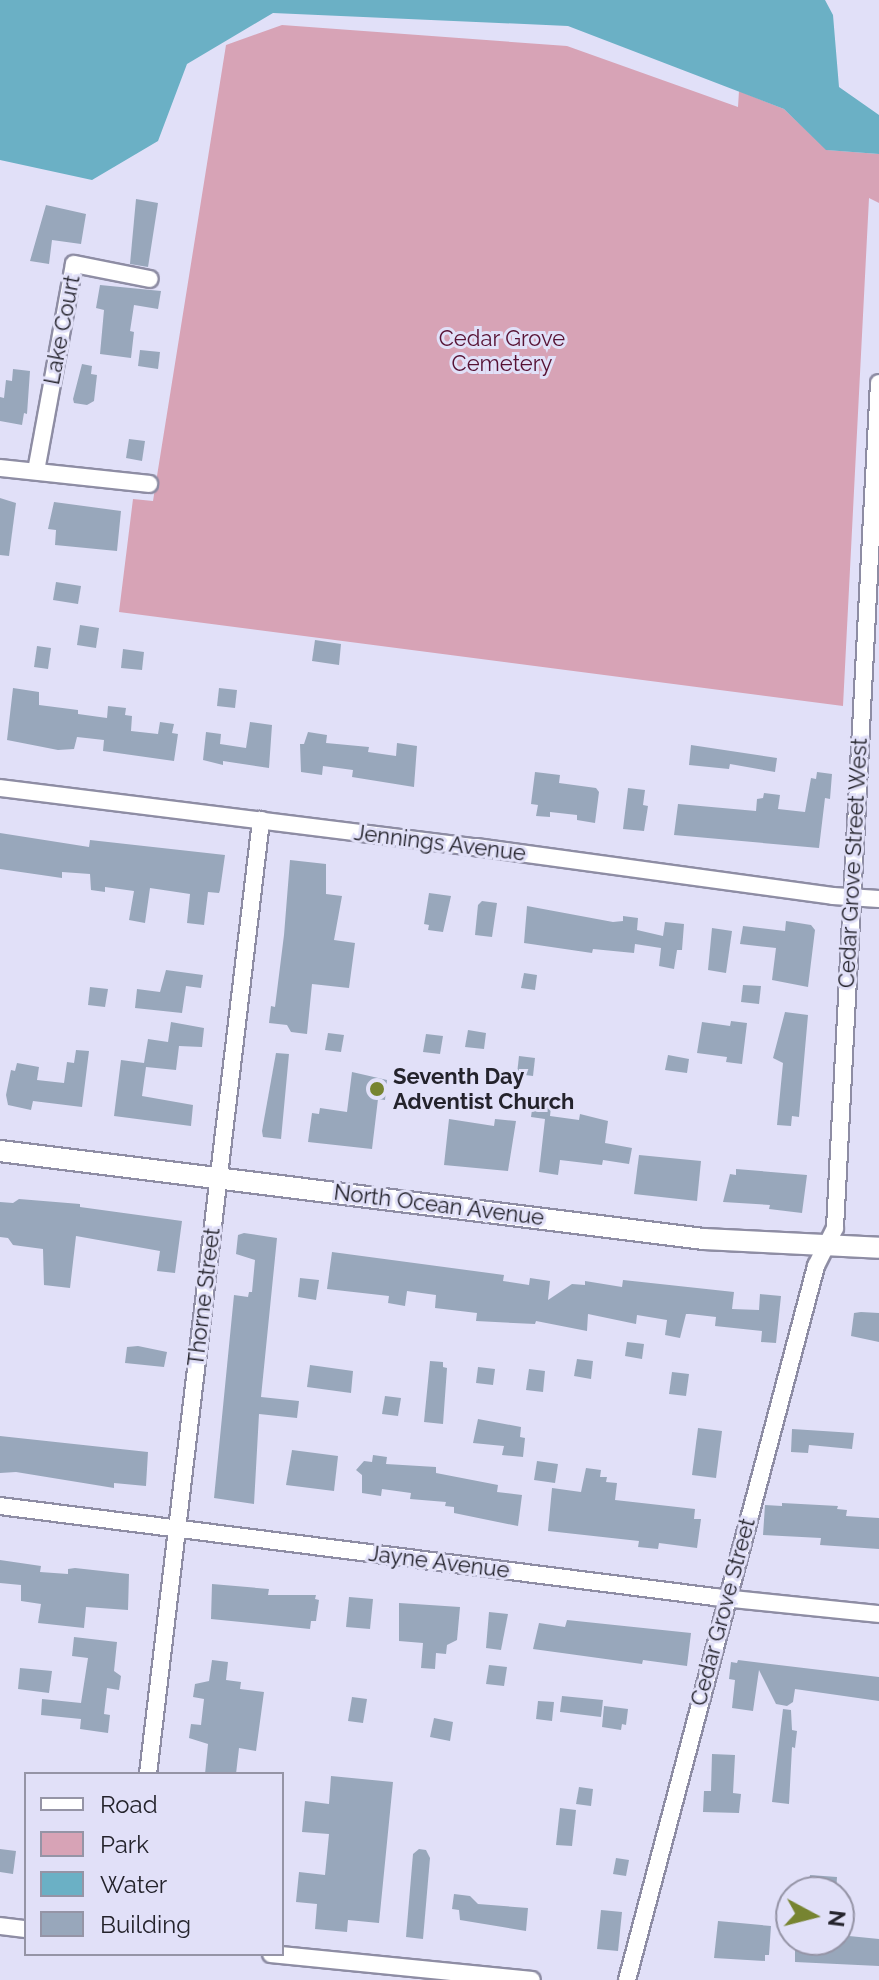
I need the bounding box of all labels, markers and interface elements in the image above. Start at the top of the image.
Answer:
street label: Lake Court [38,273,86,387]
park label: Cedar Grove Cemetery [438,325,566,376]
street label: Cedar Grove Street West [833,737,873,989]
street label: Jennings Avenue [352,819,528,867]
place label: Seventh Day Adventist Church [393,1063,574,1114]
marker: Seventh Day Adventist Church [368,1080,386,1098]
street label: North Ocean Avenue [332,1179,546,1231]
street label: Thorne Street [182,1226,226,1368]
street label: Cedar Grove Street [685,1515,761,1709]
street label: Jayne Avenue [367,1540,511,1584]
legend [24,1772,284,1956]
text: Road [100,1790,158,1819]
text: Park [100,1830,149,1859]
text: Water [100,1870,167,1899]
north arrow [775,1876,855,1956]
text: N [823,1909,851,1929]
text: Building [100,1910,191,1939]

